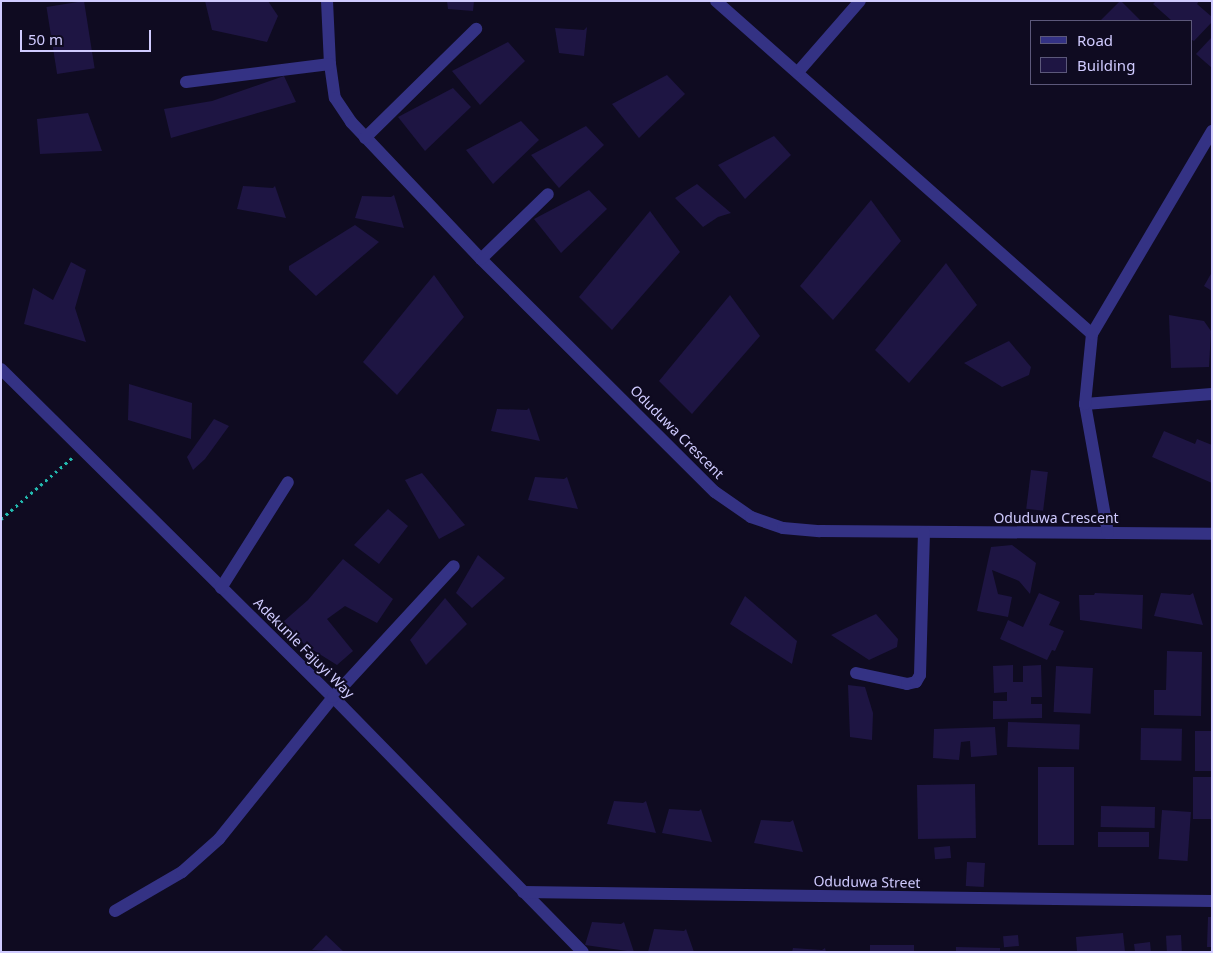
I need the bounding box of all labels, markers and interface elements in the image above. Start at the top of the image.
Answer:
scale bar [22,20,154,52]
legend [1030,20,1193,85]
text: 50 m [28,29,63,49]
text: Road [1077,30,1113,50]
text: Building [1077,55,1135,75]
street label: Oduduwa Crescent [627,382,727,482]
street label: Oduduwa Crescent [993,510,1119,526]
street label: Adekunle Fajuyi Way [250,594,358,702]
street label: Oduduwa Street [813,873,921,891]

